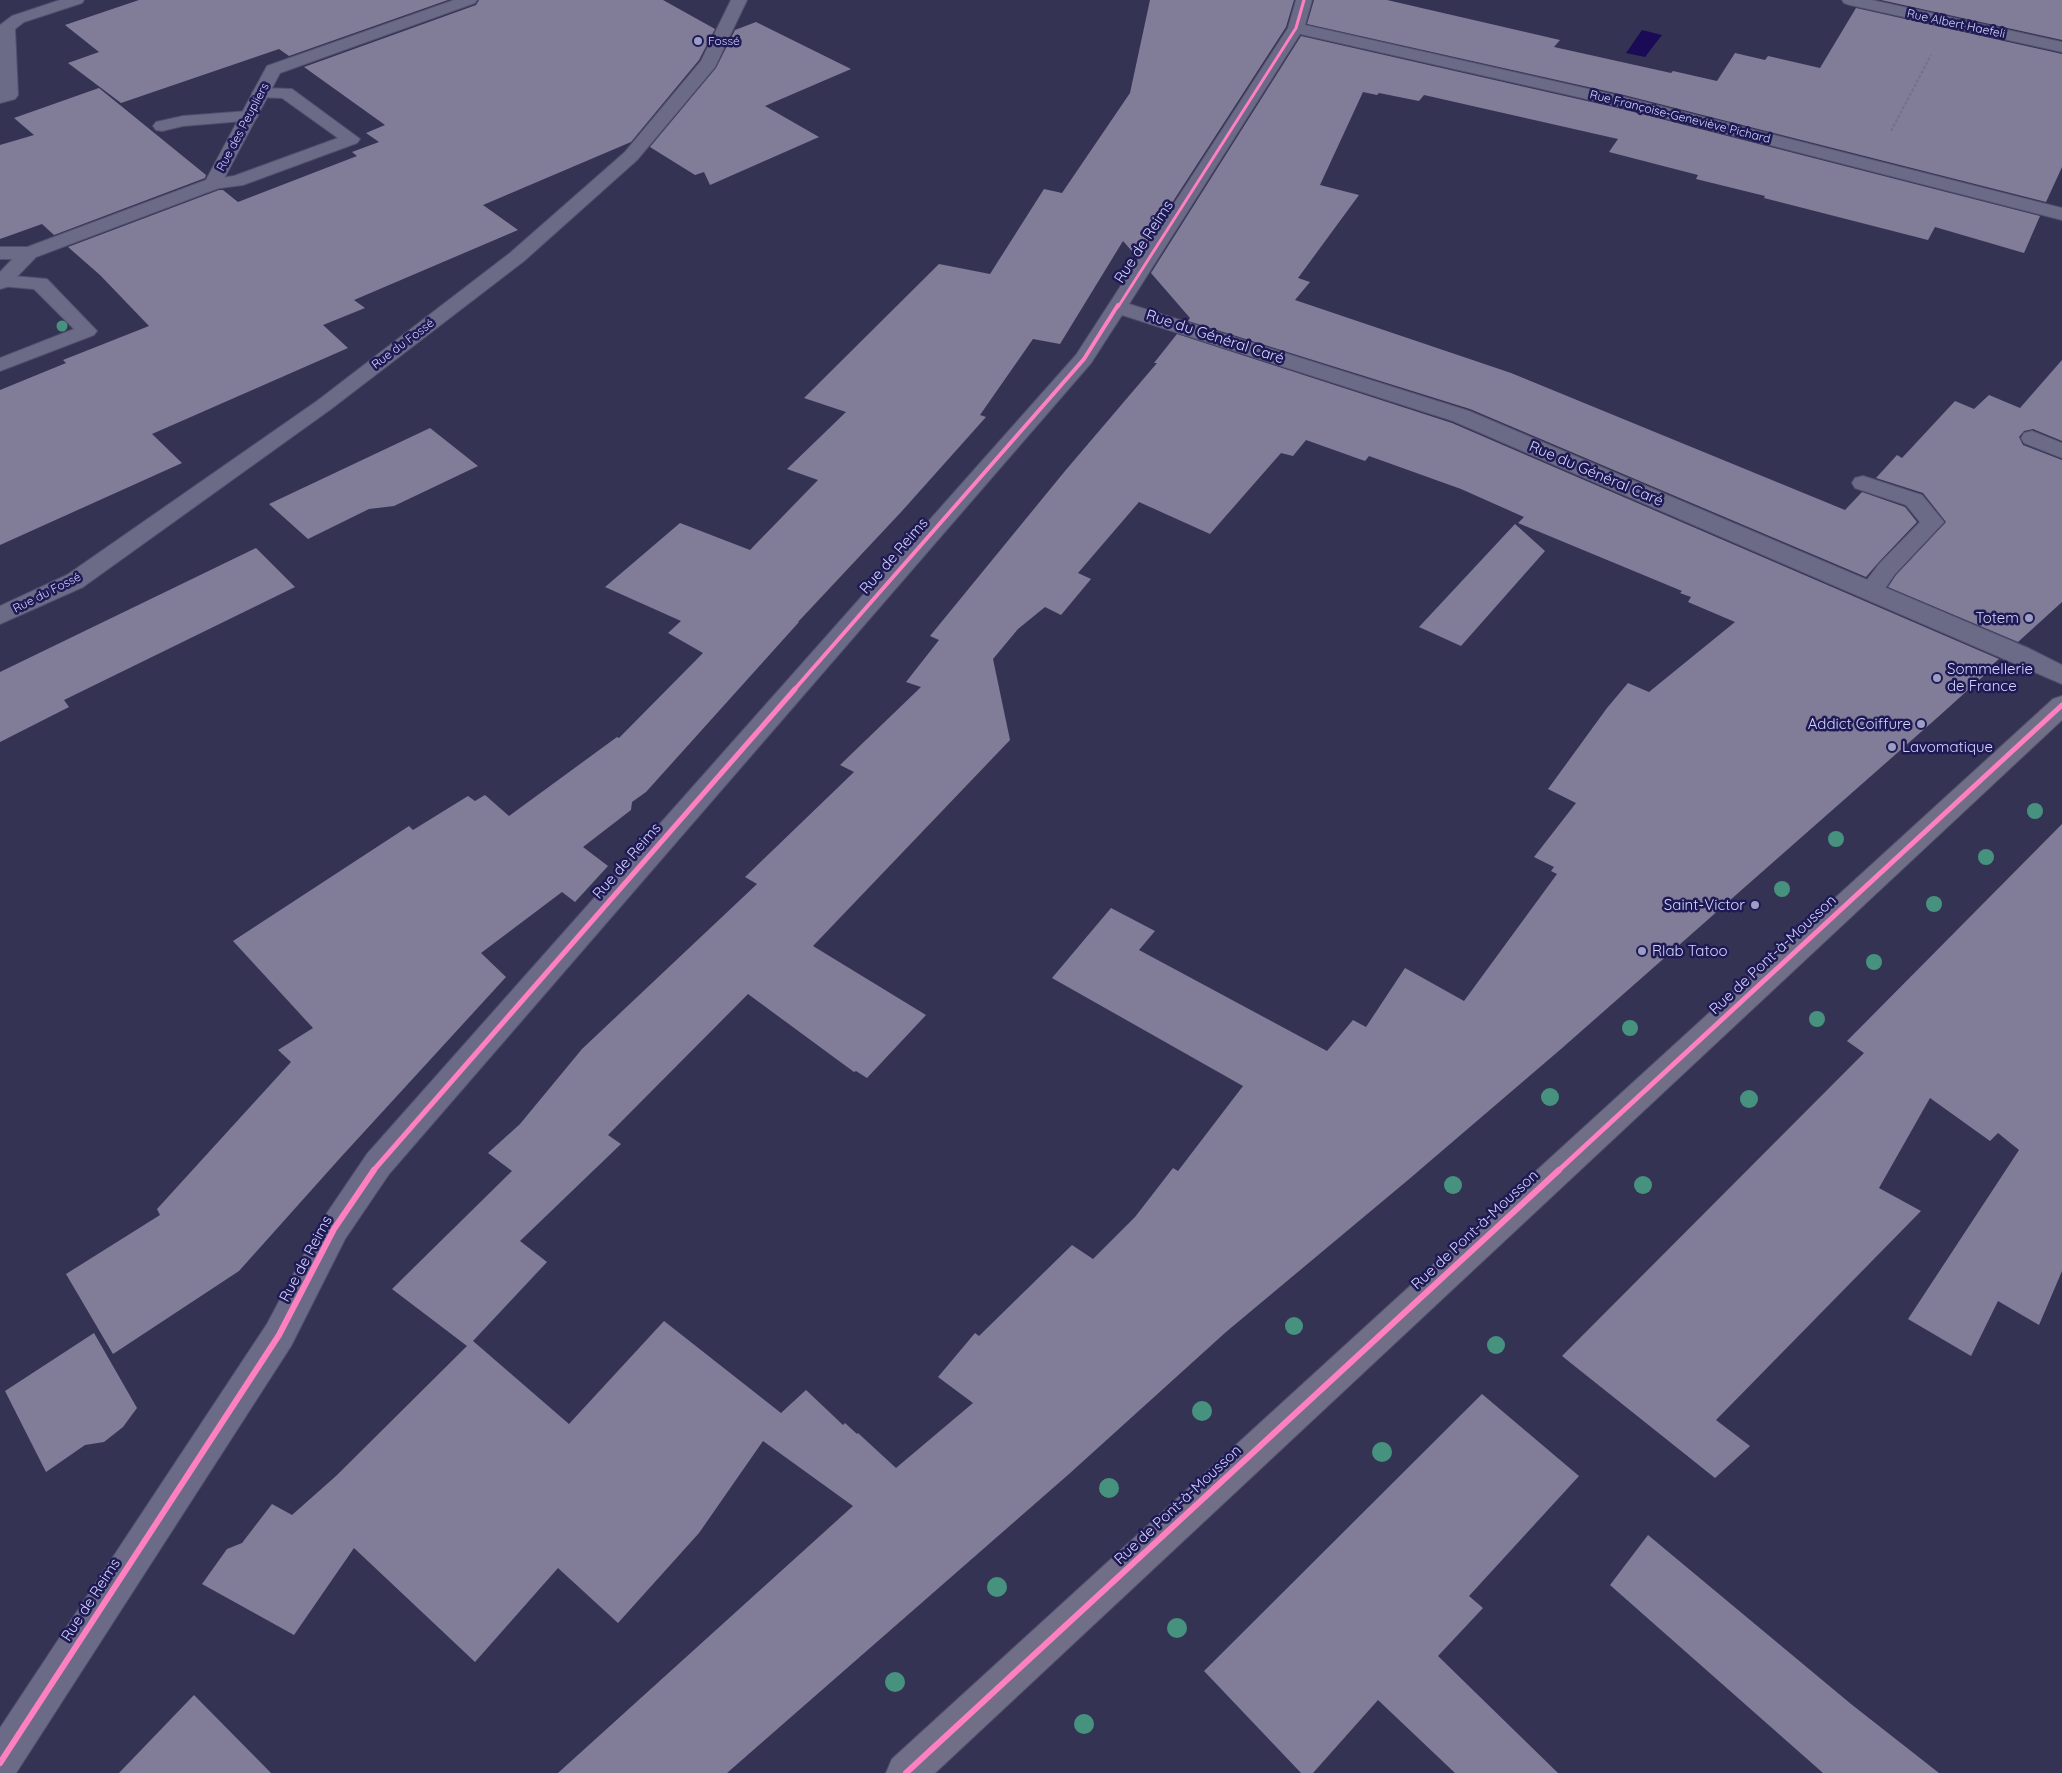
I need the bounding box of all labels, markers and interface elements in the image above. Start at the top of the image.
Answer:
street label: Rue Albert Haefeli [1906,7,2006,41]
place label: Fossé [708,34,740,48]
marker: Fossé [692,35,704,47]
street label: Rue des Peupliers [214,80,272,174]
street label: Rue Françoise-Geneviève Pichard [1588,88,1772,146]
street label: Rue de Reims [1111,197,1177,287]
street label: Rue du Général Caré [1144,306,1286,368]
street label: Rue du Fossé [369,316,437,372]
street label: Rue du Général Caré [1526,438,1666,510]
street label: Rue de Reims [856,514,932,598]
street label: Rue du Fossé [11,570,83,616]
place label: Totem [1976,609,2019,627]
marker: Totem [2023,612,2035,624]
place label: Sommellerie de France [1947,660,2033,695]
marker: Sommellerie de France [1931,672,1943,684]
place label: Addict Coiffure [1808,715,1911,733]
marker: Addict Coiffure [1915,718,1927,730]
place label: Lavomatique [1902,738,1993,756]
marker: Lavomatique [1886,741,1898,753]
street label: Rue de Reims [589,819,665,903]
street label: Rue de Pont-à-Mousson [1706,892,1840,1018]
place label: Saint-Victor [1664,896,1745,914]
marker: Saint-Victor [1749,899,1761,911]
place label: Rlab Tatoo [1652,942,1728,960]
marker: Rlab Tatoo [1636,945,1648,957]
street label: Rue de Pont-à-Mousson [1408,1167,1542,1293]
street label: Rue de Reims [276,1213,336,1305]
street label: Rue de Pont-à-Mousson [1111,1442,1245,1568]
street label: Rue de Reims [58,1555,124,1645]

